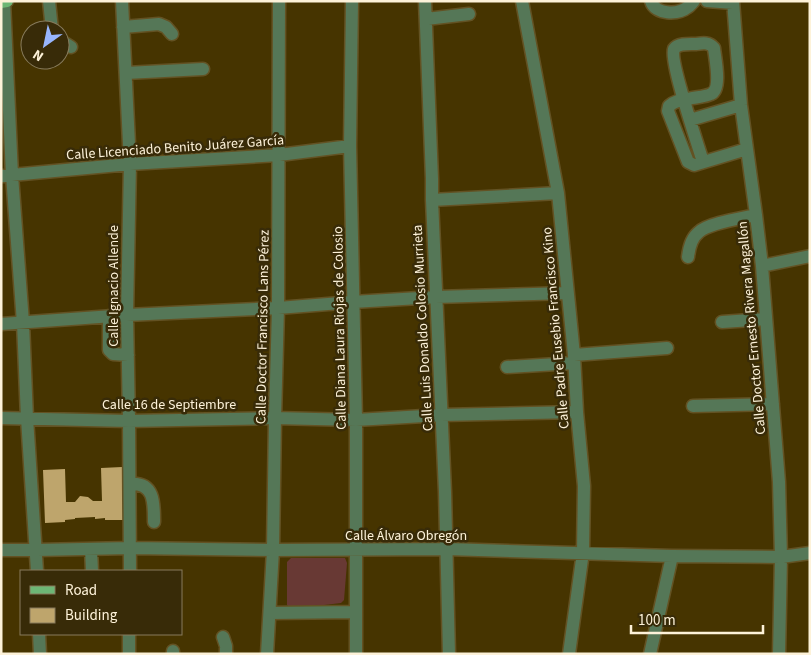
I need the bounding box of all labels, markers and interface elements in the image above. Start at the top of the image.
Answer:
north arrow [20,20,70,70]
text: N [29,44,48,66]
street label: Calle Licenciado Benito Juárez García [66,130,285,166]
street label: Calle Doctor Ernesto Rivera Magallón [733,220,771,436]
street label: Calle Luis Donaldo Colosio Murrieta [408,224,438,432]
street label: Calle Ignacio Allende [104,225,124,347]
street label: Calle Diana Laura Riojas de Colosio [328,226,352,430]
street label: Calle Padre Eusebio Francisco Kino [537,226,575,430]
street label: Calle Doctor Francisco Lans Pérez [251,230,275,424]
street label: Calle 16 de Septiembre [102,395,236,415]
street label: Calle Álvaro Obregón [345,526,467,546]
legend [20,570,182,635]
text: Road [65,580,97,601]
scale bar [631,602,764,634]
text: Building [65,605,118,626]
text: 100 m [638,610,676,631]

